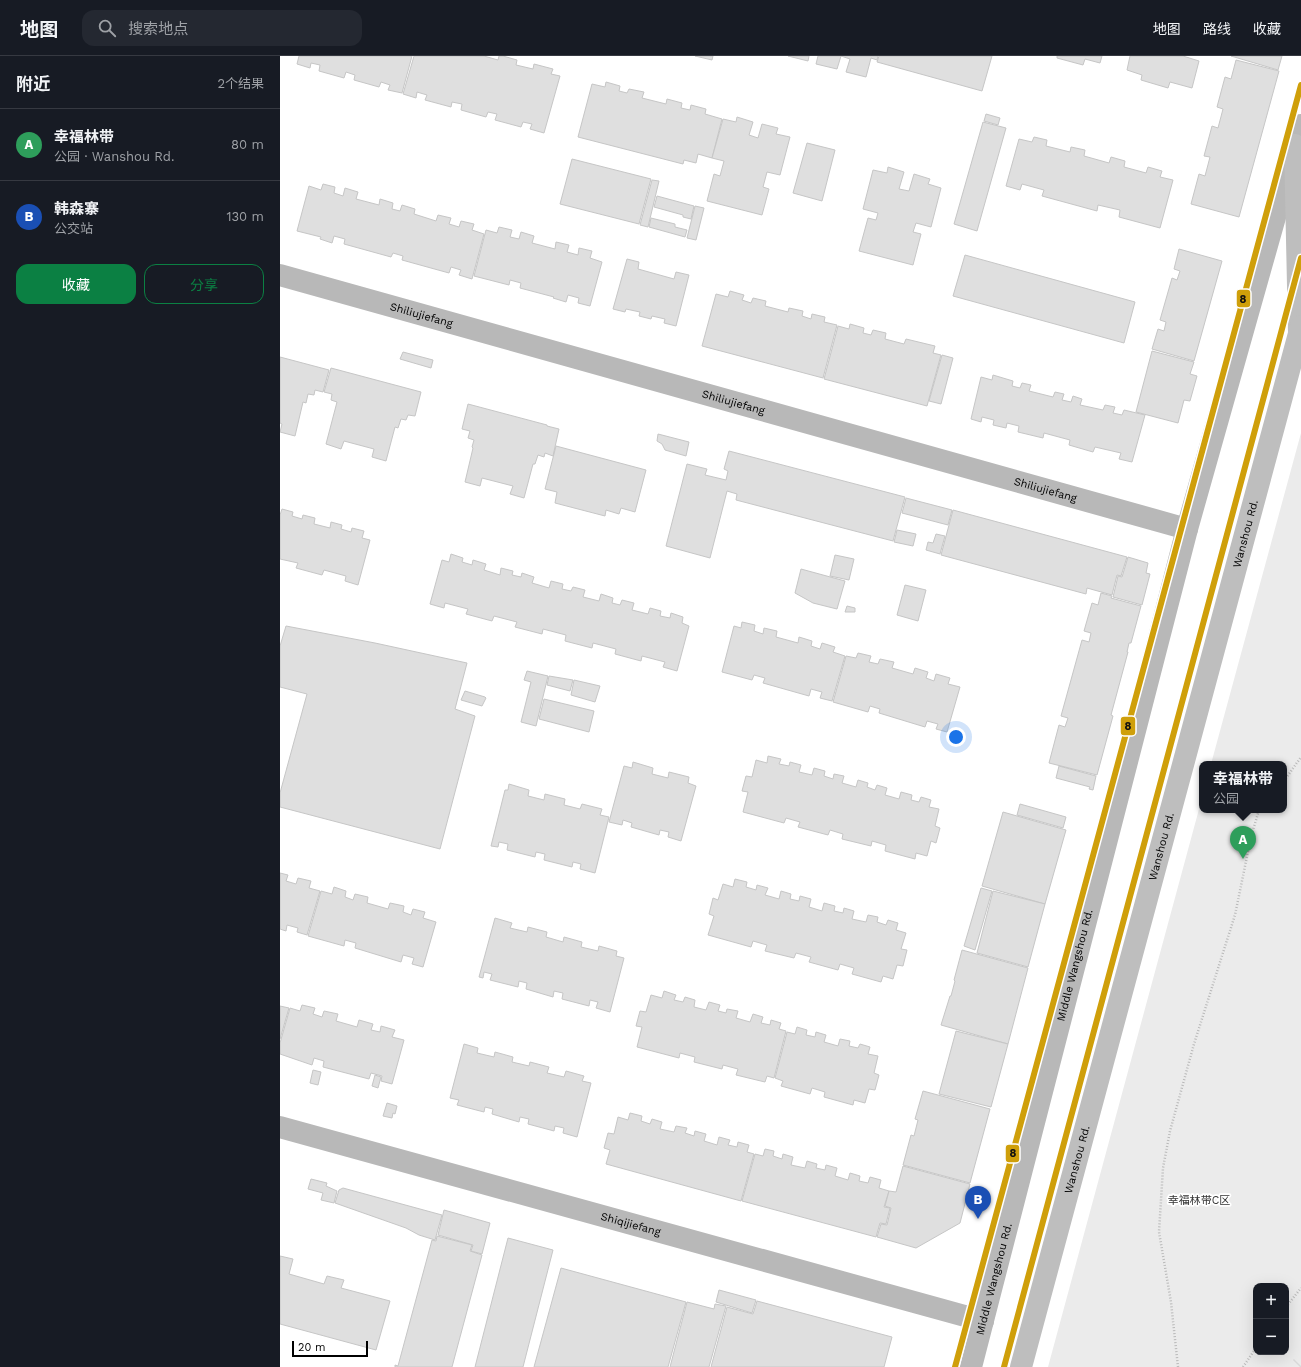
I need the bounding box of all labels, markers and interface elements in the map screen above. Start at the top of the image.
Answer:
search box [82,10,362,46]
icon: search [96,17,118,39]
text: 地图 [20,18,58,41]
text: 搜索地点 [128,20,188,38]
text: 地图 [1153,21,1181,37]
text: 路线 [1203,21,1231,37]
text: 收藏 [1253,21,1281,37]
text: 附近 [16,74,50,94]
text: 2个结果 [217,76,264,91]
text: 幸福林带 [54,128,114,146]
text: A [25,137,33,152]
text: 80 m [231,137,264,152]
text: 公园 · Wanshou Rd. [54,149,174,164]
text: 韩森寨 [54,200,99,218]
text: B [25,209,33,224]
text: 130 m [226,209,264,224]
text: 公交站 [54,221,93,236]
button: 收藏 [16,264,136,304]
button: 分享 [144,264,264,304]
line badge: 8 [1236,289,1251,308]
text: 8 [1240,293,1247,306]
street label: Shiliujiefang [388,300,455,330]
street label: Shiliujiefang [700,387,767,418]
street label: Shiliujiefang [1012,475,1079,505]
street label: Wanshou Rd. [1230,498,1261,569]
line badge: 8 [1120,716,1136,736]
text: 8 [1125,720,1132,733]
your location [946,727,966,747]
popup [1199,761,1287,813]
text: 幸福林带 [1213,770,1273,788]
text: 公园 [1213,791,1239,806]
street label: Wanshou Rd. [1146,811,1177,882]
pin: A [1230,826,1256,859]
street label: Middle Wangshou Rd. [1054,908,1096,1023]
street label: Wanshou Rd. [1062,1124,1093,1195]
line badge: 8 [1005,1144,1020,1163]
text: 8 [1010,1147,1017,1160]
pin: B [965,1186,991,1219]
park label: 幸福林带C区 [1168,1194,1230,1207]
street label: Shiqijiefang [599,1210,662,1239]
street label: Middle Wangshou Rd. [974,1222,1015,1336]
map controls [1253,1283,1289,1355]
button: + [1253,1283,1289,1319]
button: − [1253,1319,1289,1355]
scale bar [292,1339,368,1358]
text: 20 m [298,1341,326,1354]

